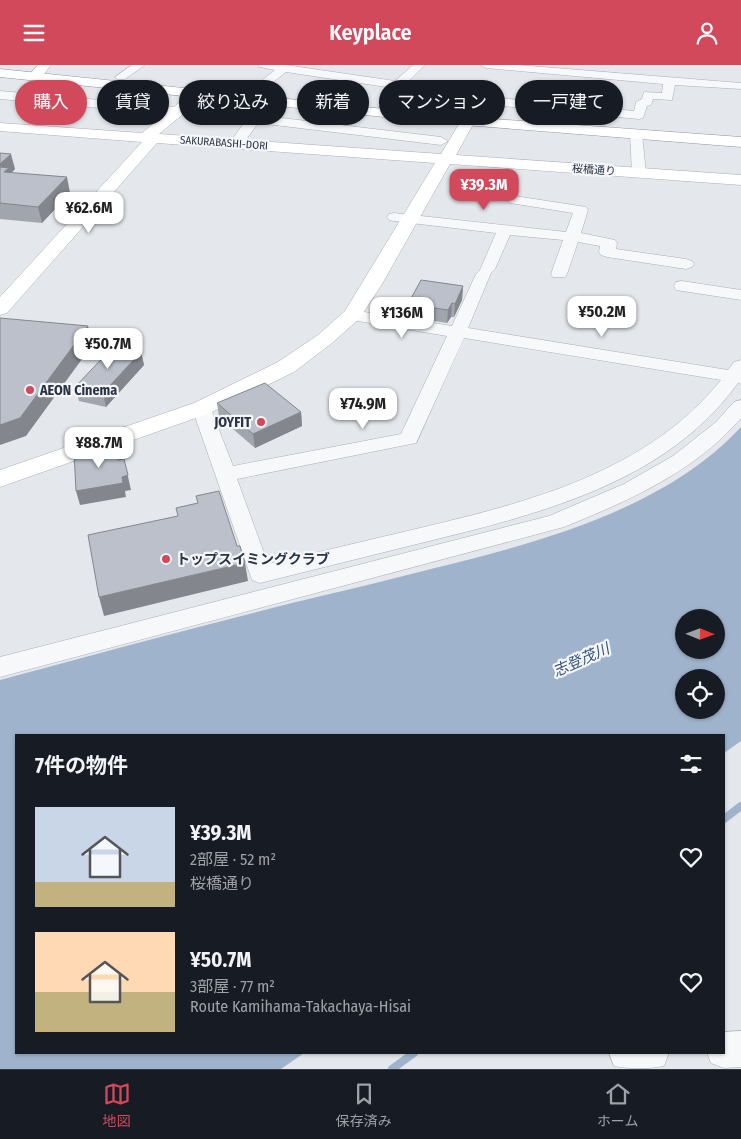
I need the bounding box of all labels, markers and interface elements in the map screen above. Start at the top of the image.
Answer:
icon: menu [20,19,48,47]
text: Keyplace [329,19,412,46]
icon: person [693,19,721,47]
chip: 購入 [15,80,87,125]
chip: 賃貸 [97,80,169,125]
chip: 絞り込み [179,80,287,125]
chip: 新着 [297,80,369,125]
chip: マンション [379,80,505,125]
chip: 一戸建て [515,80,623,125]
street label: SAKURABASHI-DORI [180,133,268,153]
street label: 桜橋通り [572,162,616,178]
pin: ¥39.3M [443,169,525,211]
text: ¥39.3M [461,175,507,194]
pin: ¥62.6M [48,191,130,234]
text: ¥62.6M [66,198,112,217]
pin: ¥50.2M [561,295,643,338]
pin: ¥136M [367,297,437,339]
text: ¥50.2M [578,302,626,321]
text: ¥136M [381,303,423,322]
pin: ¥50.7M [67,327,149,370]
text: ¥50.7M [85,334,131,353]
place label: AEON Cinema [39,382,117,399]
marker: AEON Cinema [24,384,36,396]
pin: ¥74.9M [322,387,404,430]
text: ¥74.9M [340,394,386,413]
place label: JOYFIT [213,414,251,431]
marker: JOYFIT [255,416,267,428]
pin: ¥88.7M [58,427,140,469]
text: ¥88.7M [75,433,123,452]
place label: トップスイミングクラブ [176,551,330,568]
marker: トップスイミングクラブ [160,553,172,565]
north arrow [675,609,725,659]
map controls [675,609,725,719]
water label: 志登茂川 [550,639,614,680]
button: locate [675,669,725,719]
icon: filters [677,750,705,778]
text: 7件の物件 [35,753,128,779]
text: ¥39.3M [190,820,251,846]
icon: home [75,827,135,887]
icon: heart [677,843,705,871]
text: 2部屋 · 52 m² [190,850,276,869]
text: 桜橋通り [190,874,254,893]
text: ¥50.7M [190,947,251,973]
icon: home [75,952,135,1012]
icon: heart [677,968,705,996]
text: 3部屋 · 77 m² [190,977,275,996]
text: Route Kamihama-Takachaya-Hisai [190,997,411,1016]
tab: 地図 [103,1080,131,1130]
tab: 保存済み [336,1080,392,1130]
tab: ホーム [597,1080,638,1130]

